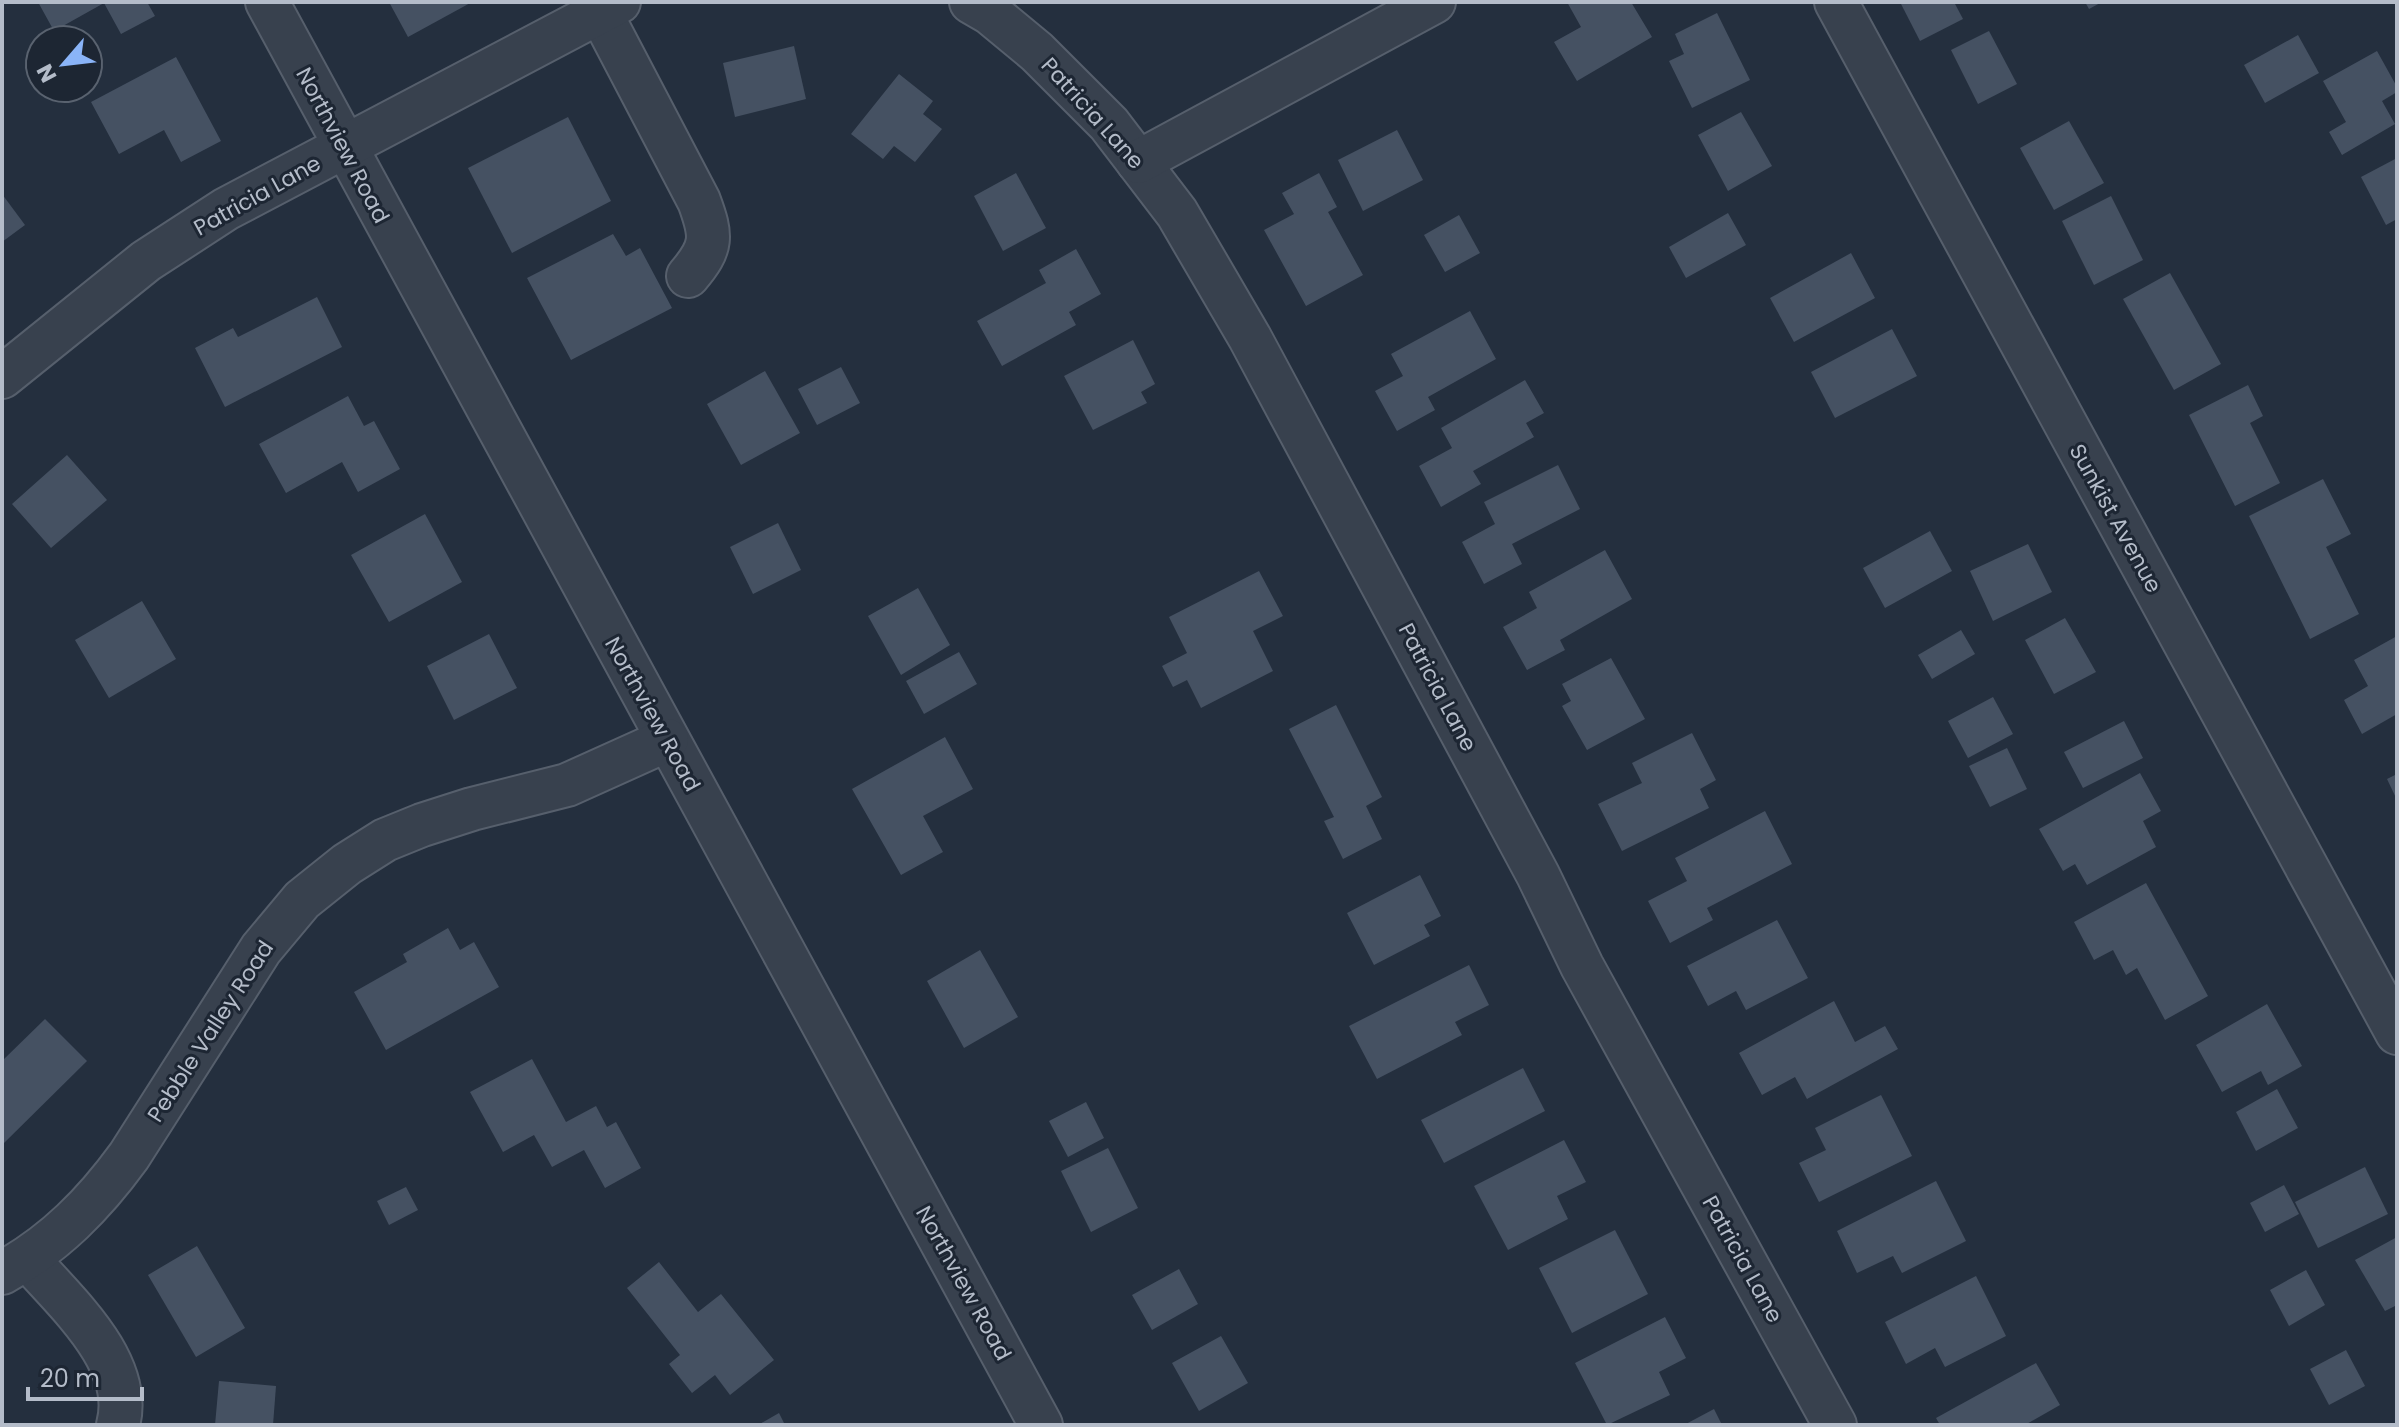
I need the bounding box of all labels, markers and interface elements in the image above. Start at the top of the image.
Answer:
north arrow [24,24,104,104]
street label: Patricia Lane [1034,51,1151,176]
text: N [29,59,64,88]
street label: Northview Road [288,62,397,229]
street label: Patricia Lane [188,148,326,243]
street label: Sunkist Avenue [2062,438,2169,598]
street label: Patricia Lane [1391,618,1484,757]
street label: Northview Road [597,631,708,797]
street label: Pebble Valley Road [140,934,281,1128]
street label: Patricia Lane [1695,1190,1790,1328]
street label: Northview Road [908,1200,1019,1366]
scale bar [28,1351,142,1401]
text: 20 m [40,1362,100,1395]

